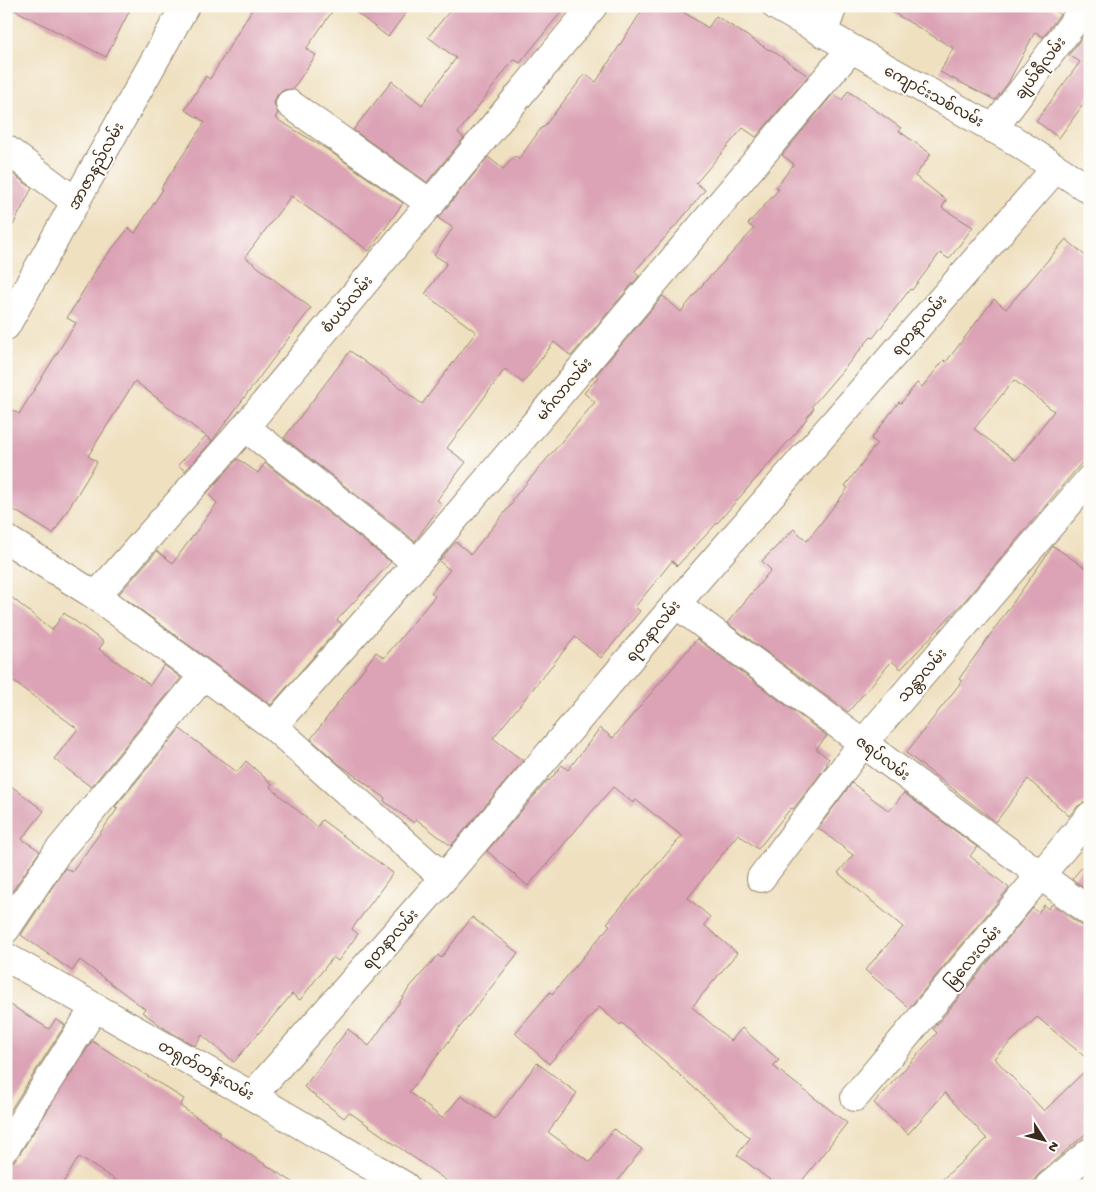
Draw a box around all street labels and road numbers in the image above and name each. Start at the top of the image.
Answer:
street label: ချယ်ရီလမ်း [1010,33,1072,105]
street label: ကျောင်းသစ်လမ်း [880,60,987,133]
street label: အာဇာနည်လမ်း [64,119,130,214]
street label: စံပယ်လမ်း [317,271,378,338]
street label: ရတနာလမ်း [887,290,953,361]
street label: မင်္ဂလာလမ်း [532,353,597,425]
street label: ရတနာလမ်း [621,596,686,667]
street label: သန္တာလမ်း [893,644,953,708]
street label: ဇရပ်လမ်း [851,731,914,787]
street label: ရတနာလမ်း [358,905,424,975]
street label: မြလေးလမ်း [941,921,1007,994]
street label: တရုတ်တန်းလမ်း [154,1035,258,1106]

